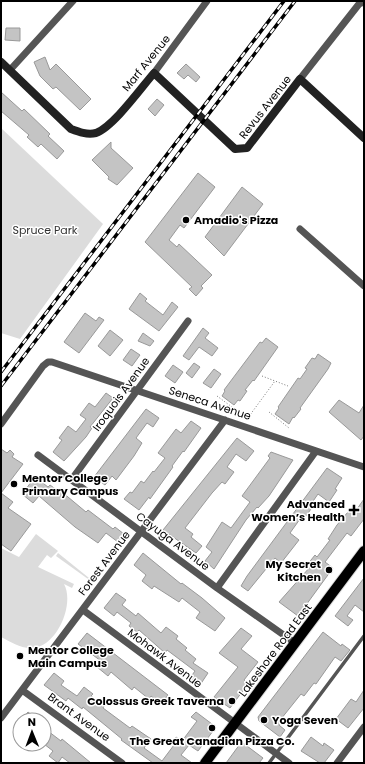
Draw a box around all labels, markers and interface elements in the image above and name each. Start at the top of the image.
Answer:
street label: Marf Avenue [118,31,174,95]
street label: Revus Avenue [235,72,295,142]
place label: Amadio's Pizza [194,212,278,228]
marker: Amadio's Pizza [181,215,191,225]
park label: Spruce Park [12,222,78,238]
street label: Iroquois Avenue [89,354,153,434]
street label: Seneca Avenue [167,382,253,424]
place label: Mentor College Primary Campus [22,470,118,499]
marker: Mentor College Primary Campus [9,479,19,489]
place label: Advanced Women’s Health [251,496,345,525]
marker: Advanced Women’s Health [348,504,360,516]
street label: Cayuga Avenue [133,508,213,574]
street label: Forest Avenue [74,527,134,599]
place label: My Secret Kitchen [265,556,322,585]
marker: My Secret Kitchen [324,565,334,575]
street label: Lakeshore Road East [235,600,315,700]
street label: Mohawk Avenue [124,625,206,692]
place label: Mentor College Main Campus [28,642,114,671]
marker: Mentor College Main Campus [15,651,25,661]
street label: Brant Avenue [45,689,114,745]
place label: Colossus Greek Taverna [87,693,224,709]
marker: Colossus Greek Taverna [227,696,237,706]
north arrow [12,712,52,752]
place label: Yoga Seven [272,712,338,728]
text: N [28,714,36,730]
marker: Yoga Seven [259,715,269,725]
marker: The Great Canadian Pizza Co. [207,723,217,733]
place label: The Great Canadian Pizza Co. [129,733,295,749]

